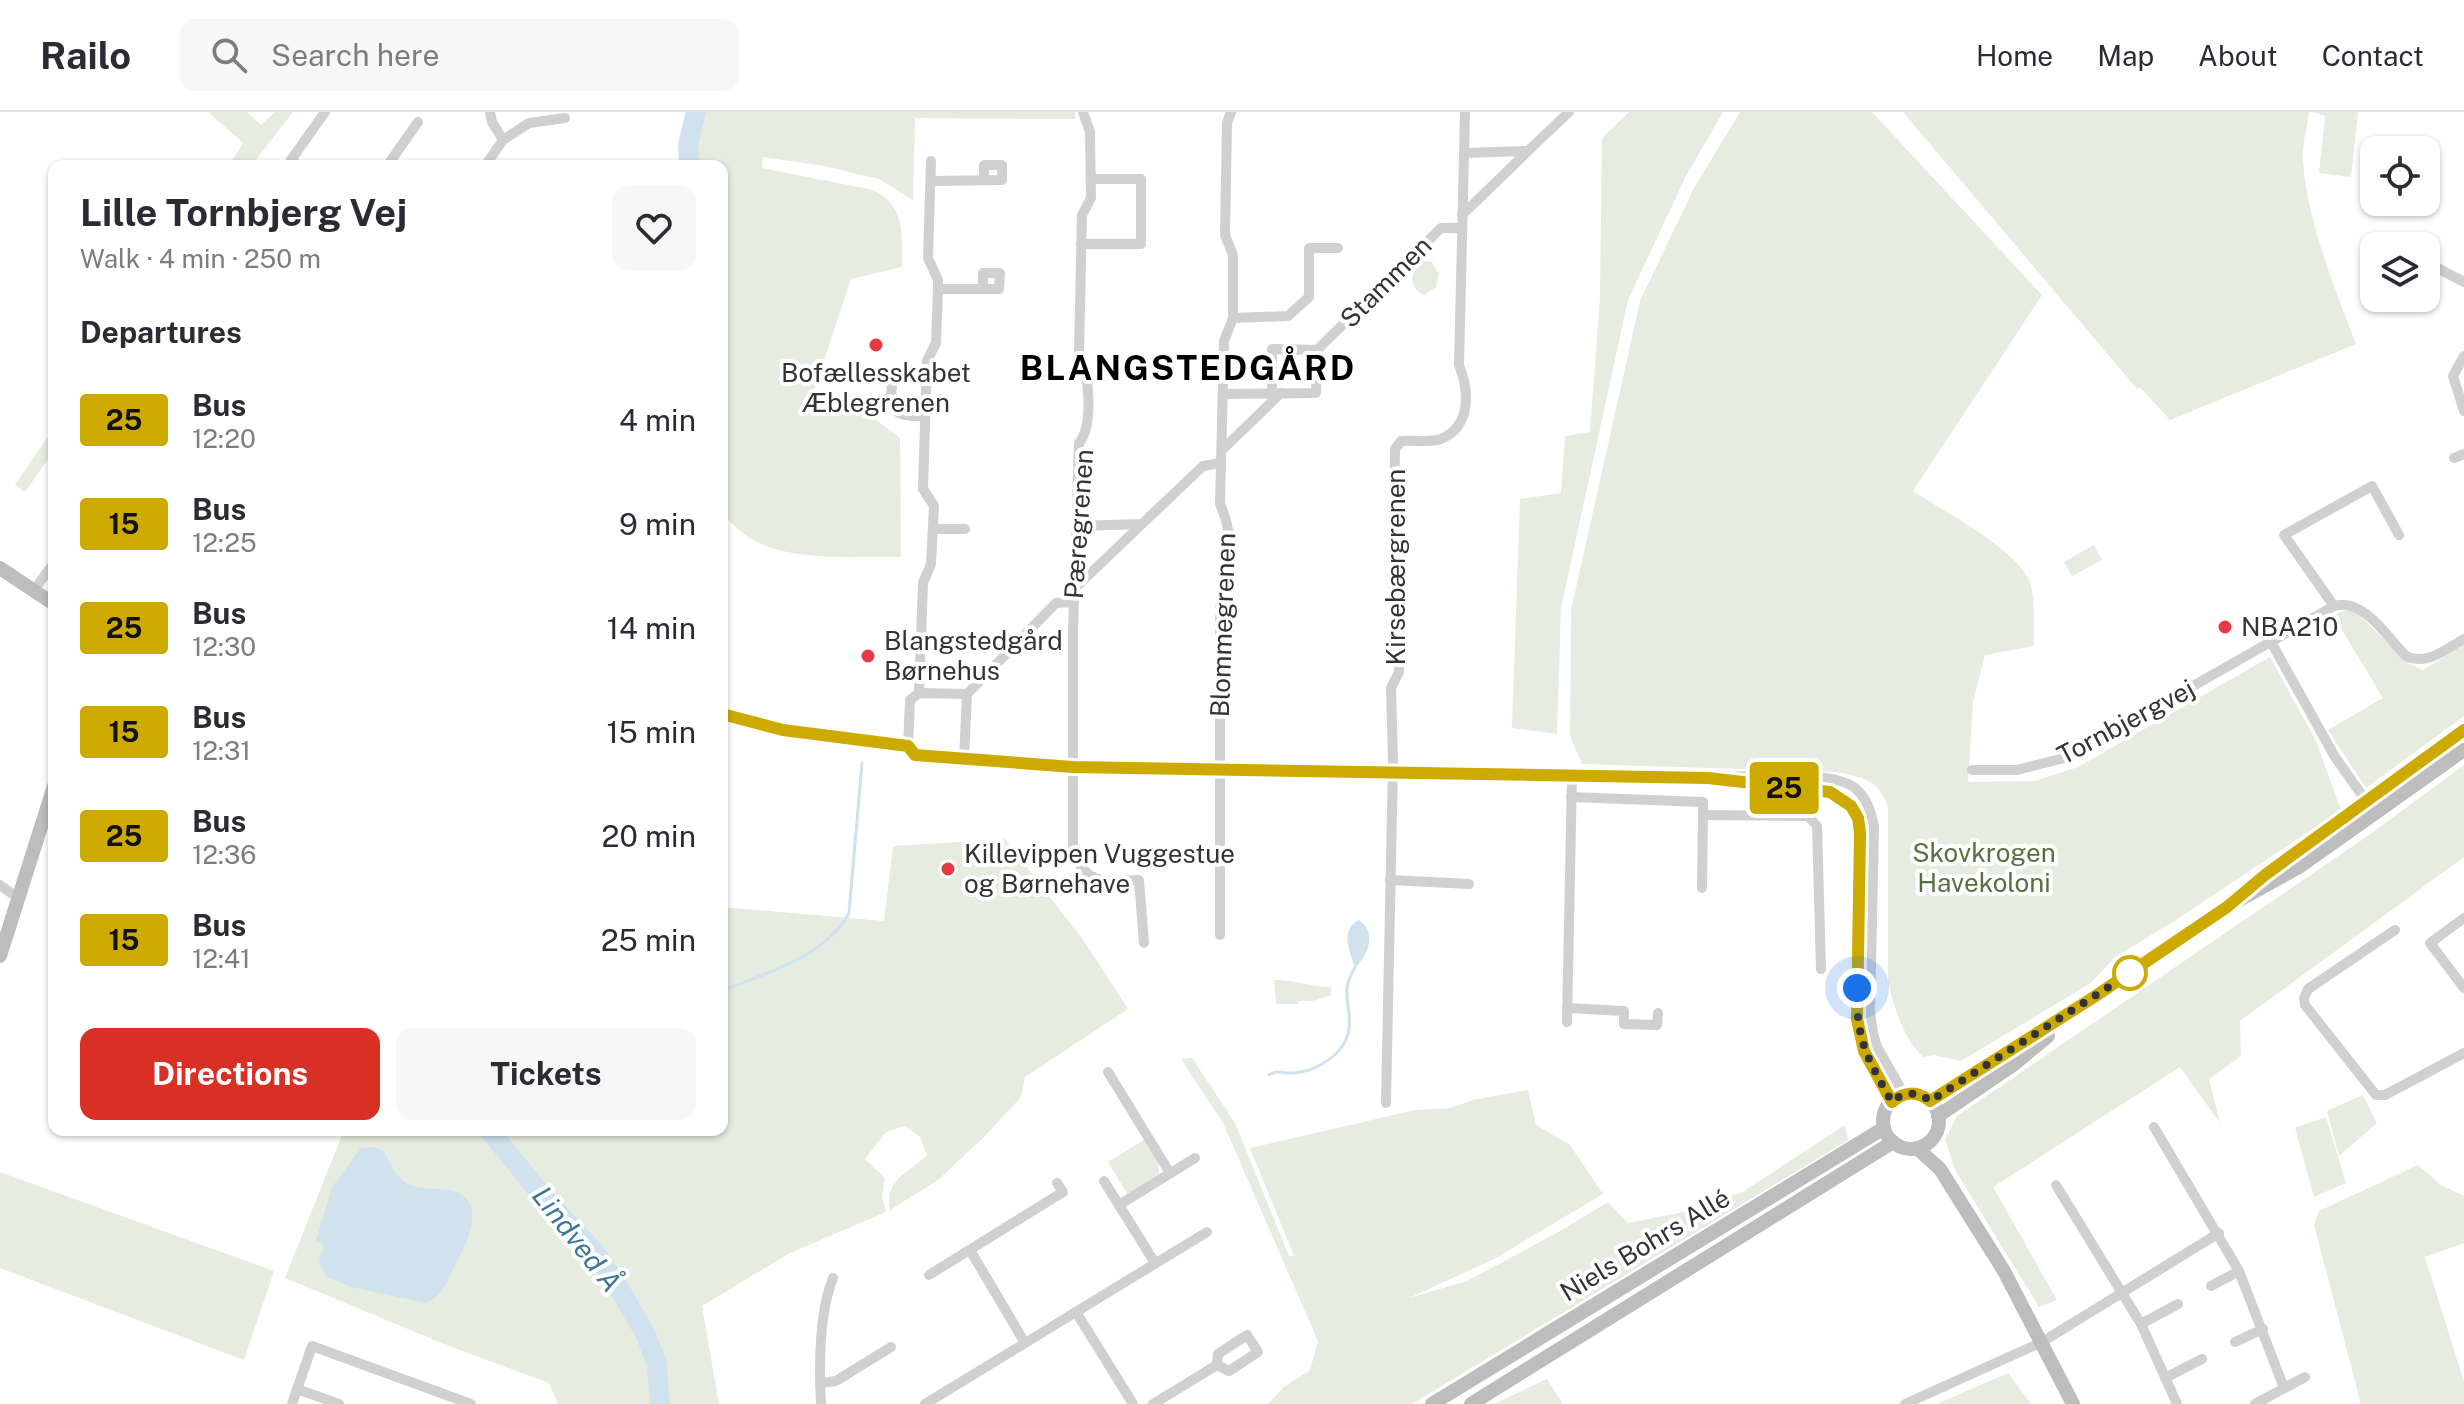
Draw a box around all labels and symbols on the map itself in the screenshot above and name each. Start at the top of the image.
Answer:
street label: Stammen [1334,230,1438,334]
marker: Bofællesskabet Æblegrenen [867,336,885,354]
district label: BLANGSTEDGÅRD [1020,346,1356,388]
place label: Bofællesskabet Æblegrenen [781,357,971,418]
street label: Pæregrenen [1058,448,1099,600]
street label: Kirsebærgrenen [1380,469,1411,665]
street label: Blommegrenen [1204,532,1241,718]
place label: NBA210 [2241,611,2338,642]
marker: NBA210 [2216,618,2234,636]
place label: Blangstedgård Børnehus [884,625,1063,686]
marker: Blangstedgård Børnehus [859,647,877,665]
street label: Tornbjergvej [2052,672,2200,771]
line badge: 25 [1748,762,1820,814]
park label: Skovkrogen Havekoloni [1912,837,2056,898]
place label: Killevippen Vuggestue og Børnehave [964,838,1235,899]
marker: Killevippen Vuggestue og Børnehave [939,860,957,878]
unlabelled marker [2113,956,2147,990]
your location [1837,968,1877,1008]
water label: Lindved Å [526,1178,630,1298]
street label: Niels Bohrs Allé [1554,1182,1735,1307]

